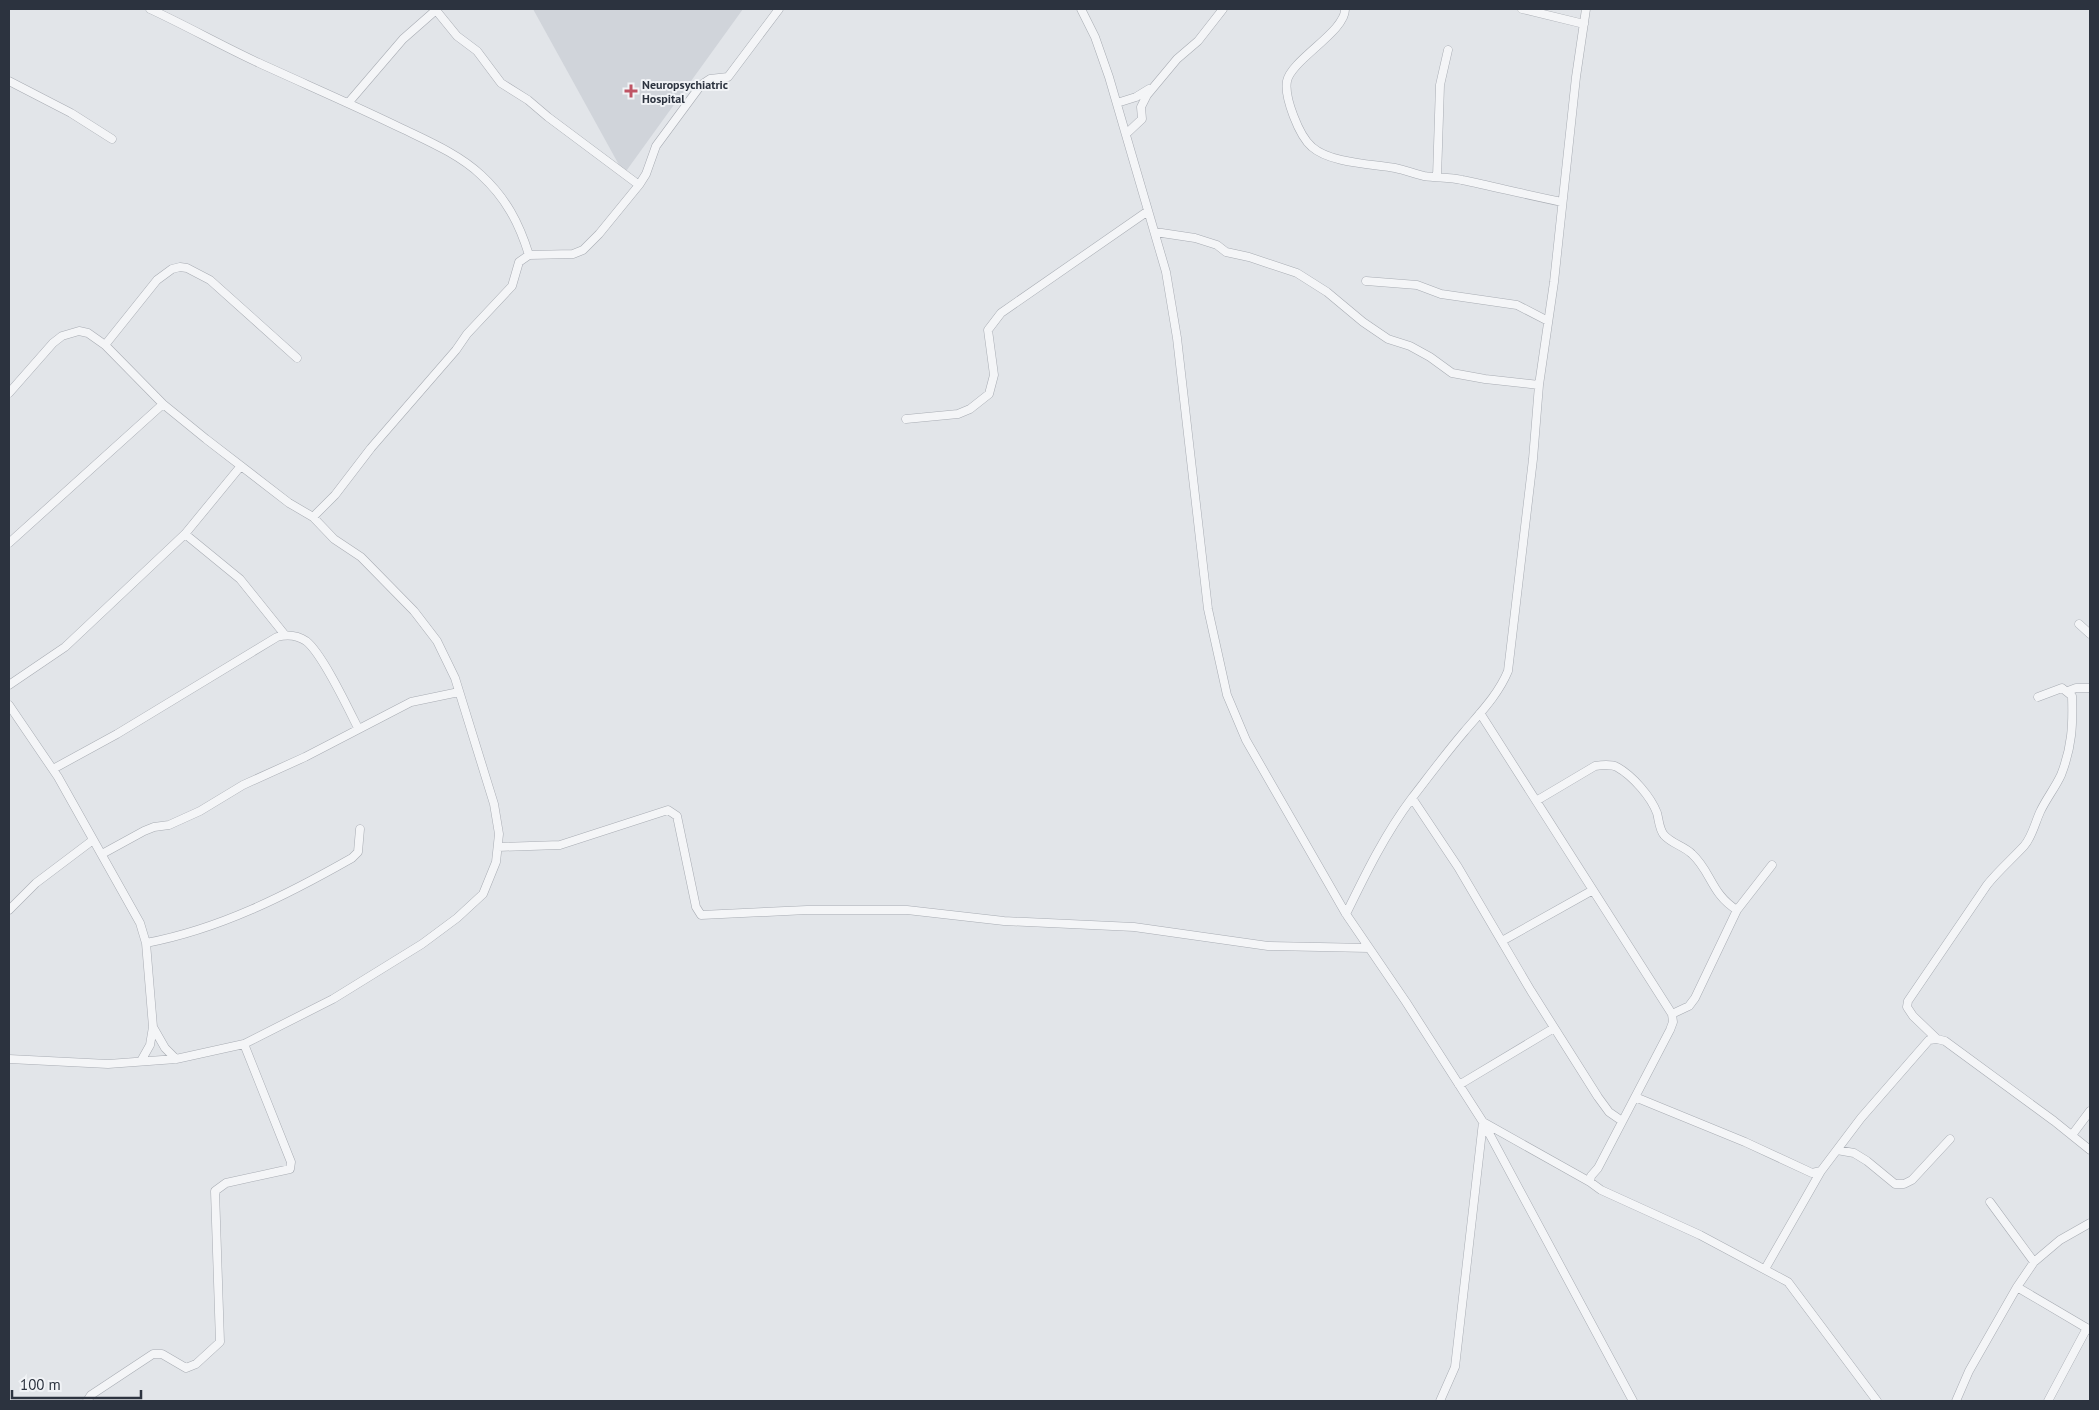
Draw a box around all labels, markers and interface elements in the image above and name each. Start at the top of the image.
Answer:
place label: Neuropsychiatric Hospital [642,77,728,106]
marker: Neuropsychiatric Hospital [624,84,638,98]
scale bar [12,1368,141,1400]
text: 100 m [20,1375,61,1394]

